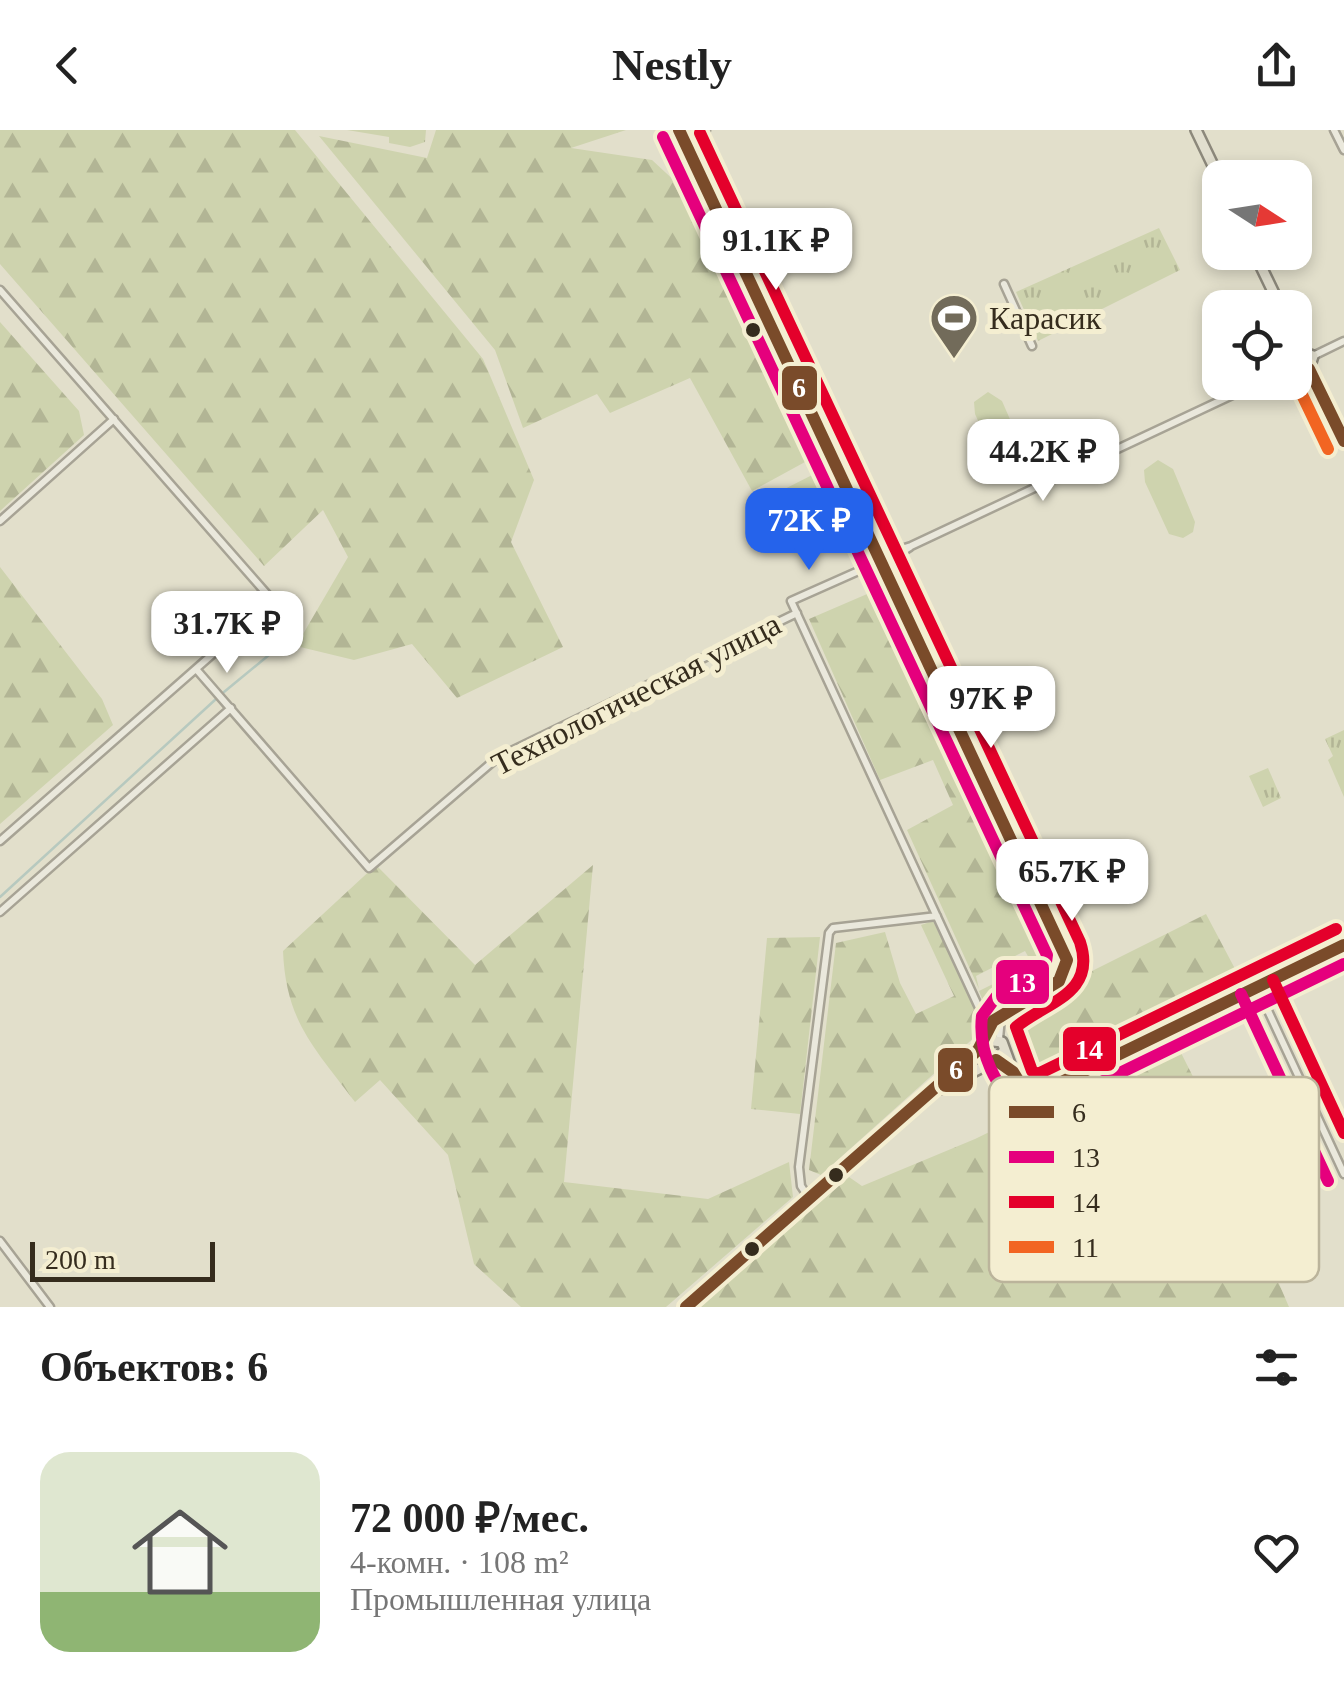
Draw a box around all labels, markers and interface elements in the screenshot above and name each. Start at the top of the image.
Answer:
icon: back [40,38,95,93]
icon: share [1249,38,1304,93]
text: Nestly [612,40,732,90]
north arrow [1202,160,1312,270]
map controls [1202,160,1312,400]
pin: 91.1K ₽ [684,208,868,293]
text: 91.1K ₽ [722,222,830,258]
button: locate [1202,290,1312,400]
sports icon: Карасик [928,292,980,360]
place label: Карасик [989,300,1102,336]
unlabelled marker [743,320,763,340]
line badge: 6 [780,364,819,412]
text: 6 [792,372,806,403]
pin: 44.2K ₽ [951,419,1135,504]
text: 44.2K ₽ [989,433,1097,469]
pin: 72K ₽ [739,488,879,573]
text: 72K ₽ [767,502,851,538]
pin: 31.7K ₽ [135,591,319,676]
text: 31.7K ₽ [173,605,281,641]
street label: Технологическая улица [486,605,786,783]
pin: 97K ₽ [921,666,1061,751]
text: 97K ₽ [949,680,1033,716]
pin: 65.7K ₽ [980,839,1164,924]
text: 65.7K ₽ [1018,853,1126,889]
line badge: 13 [994,958,1051,1006]
text: 13 [1008,967,1036,998]
line badge: 14 [1061,1025,1118,1073]
text: 14 [1075,1034,1103,1065]
line badge: 6 [936,1046,975,1094]
text: 6 [949,1054,963,1085]
legend [989,1077,1319,1282]
text: 6 [1072,1097,1086,1128]
text: 13 [1072,1142,1100,1173]
unlabelled marker [826,1165,846,1185]
text: 14 [1072,1187,1100,1218]
text: 11 [1072,1232,1099,1263]
scale bar [30,1237,215,1282]
unlabelled marker [742,1239,762,1259]
text: 200 m [45,1244,116,1275]
icon: filters [1249,1340,1304,1395]
text: Объектов: 6 [40,1344,268,1390]
icon: home [120,1492,240,1612]
text: 72 000 ₽/мес. [350,1495,589,1541]
icon: heart [1249,1525,1304,1580]
text: 4-комн. · 108 m² [350,1544,568,1580]
text: Промышленная улица [350,1581,651,1617]

